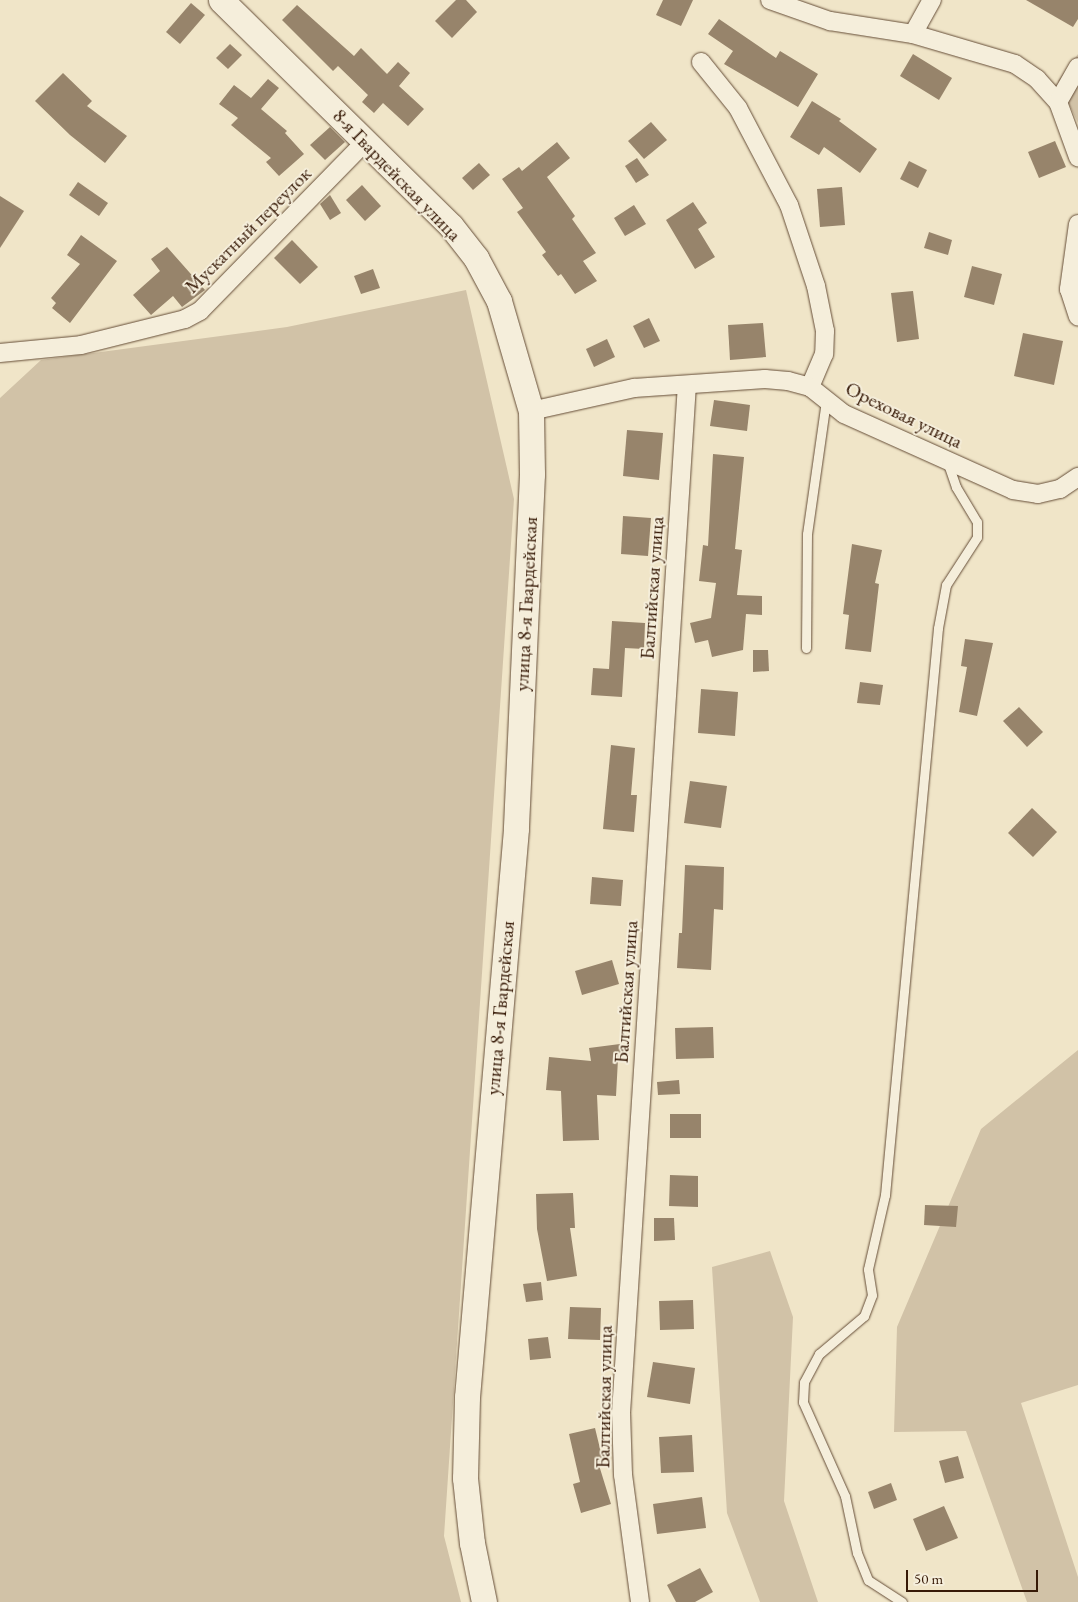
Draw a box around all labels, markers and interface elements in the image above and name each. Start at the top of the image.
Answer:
street label: 8-я Гвардейская улица [328,104,466,246]
street label: Мускатный переулок [180,162,316,298]
street label: Ореховая улица [842,376,966,454]
street label: улица 8-я Гвардейская [509,516,543,692]
street label: Балтийская улица [635,516,669,660]
street label: улица 8-я Гвардейская [480,920,520,1096]
street label: Балтийская улица [609,920,643,1064]
street label: Балтийская улица [591,1325,617,1469]
scale bar [908,1560,1040,1592]
text: 50 m [914,1569,943,1588]

